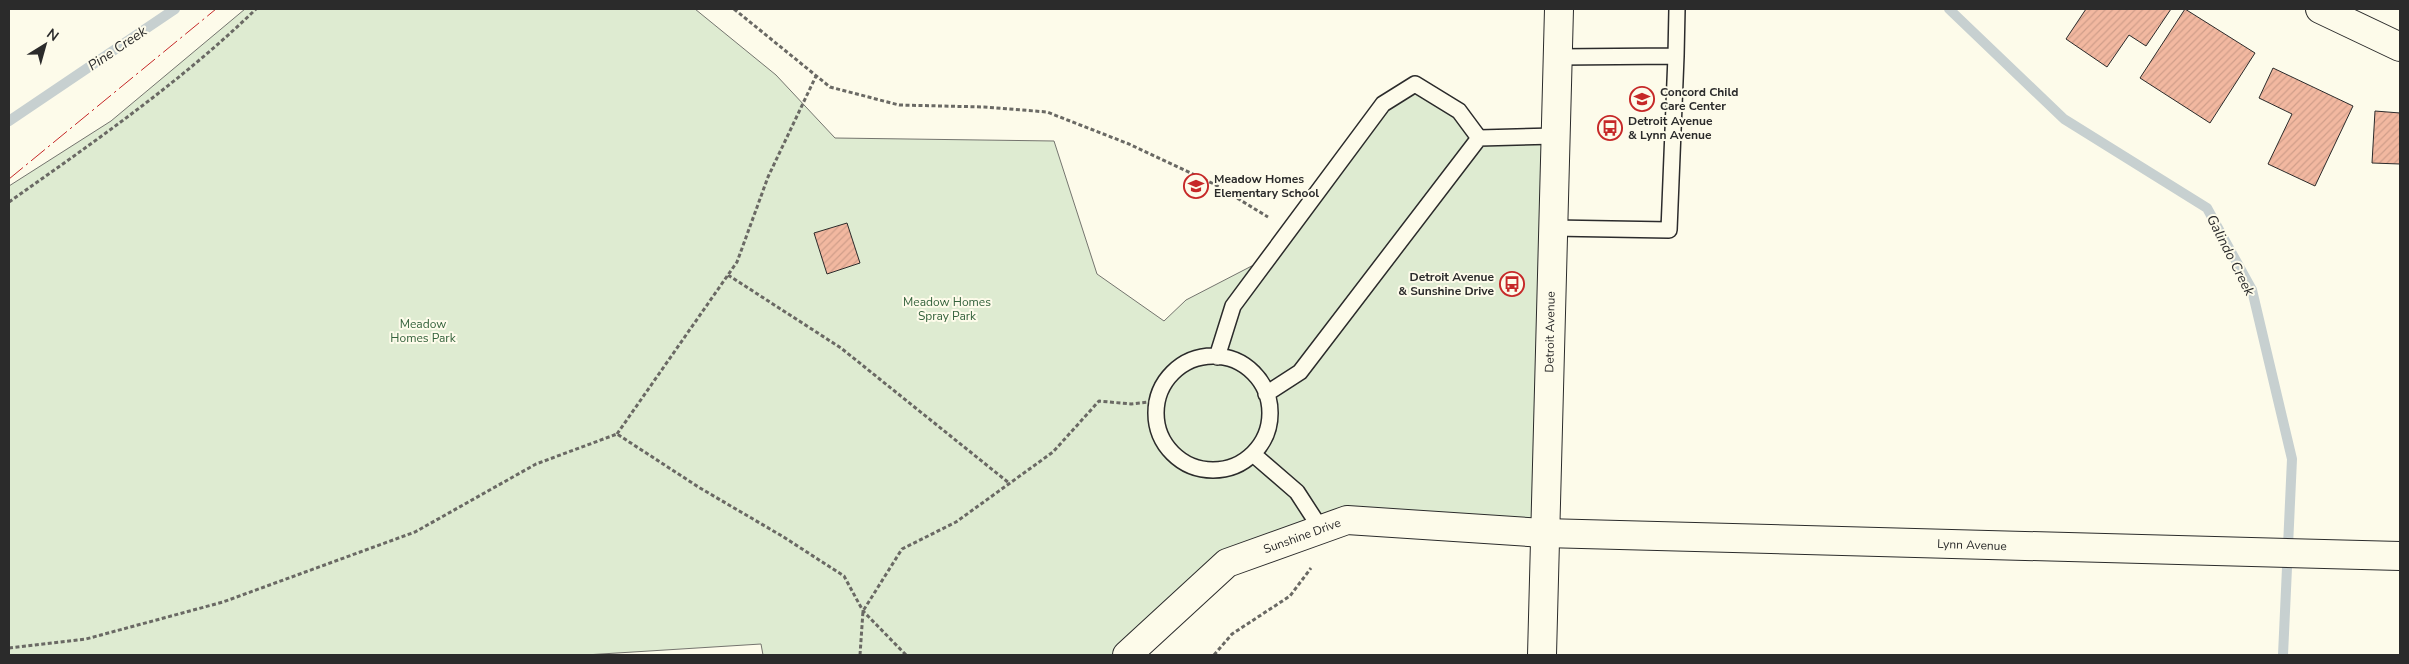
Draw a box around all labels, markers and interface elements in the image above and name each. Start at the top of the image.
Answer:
north arrow [20,20,70,70]
water label: Pine Creek [84,21,151,75]
text: N [43,24,62,46]
place label: Concord Child Care Center [1660,84,1738,114]
school or university icon: Concord Child Care Center [1629,86,1655,112]
place label: Detroit Avenue & Lynn Avenue [1628,113,1713,143]
bus stop icon: Detroit Avenue & Lynn Avenue [1597,115,1623,141]
place label: Meadow Homes Elementary School [1214,171,1319,201]
school or university icon: Meadow Homes Elementary School [1183,173,1209,199]
water label: Galindo Creek [2202,211,2260,300]
place label: Detroit Avenue & Sunshine Drive [1398,269,1494,299]
bus stop icon: Detroit Avenue & Sunshine Drive [1499,271,1525,297]
street label: Detroit Avenue [1541,291,1559,373]
park label: Meadow Homes Spray Park [903,294,991,324]
park label: Meadow Homes Park [390,316,457,346]
street label: Sunshine Drive [1261,515,1343,557]
street label: Lynn Avenue [1937,536,2007,554]

